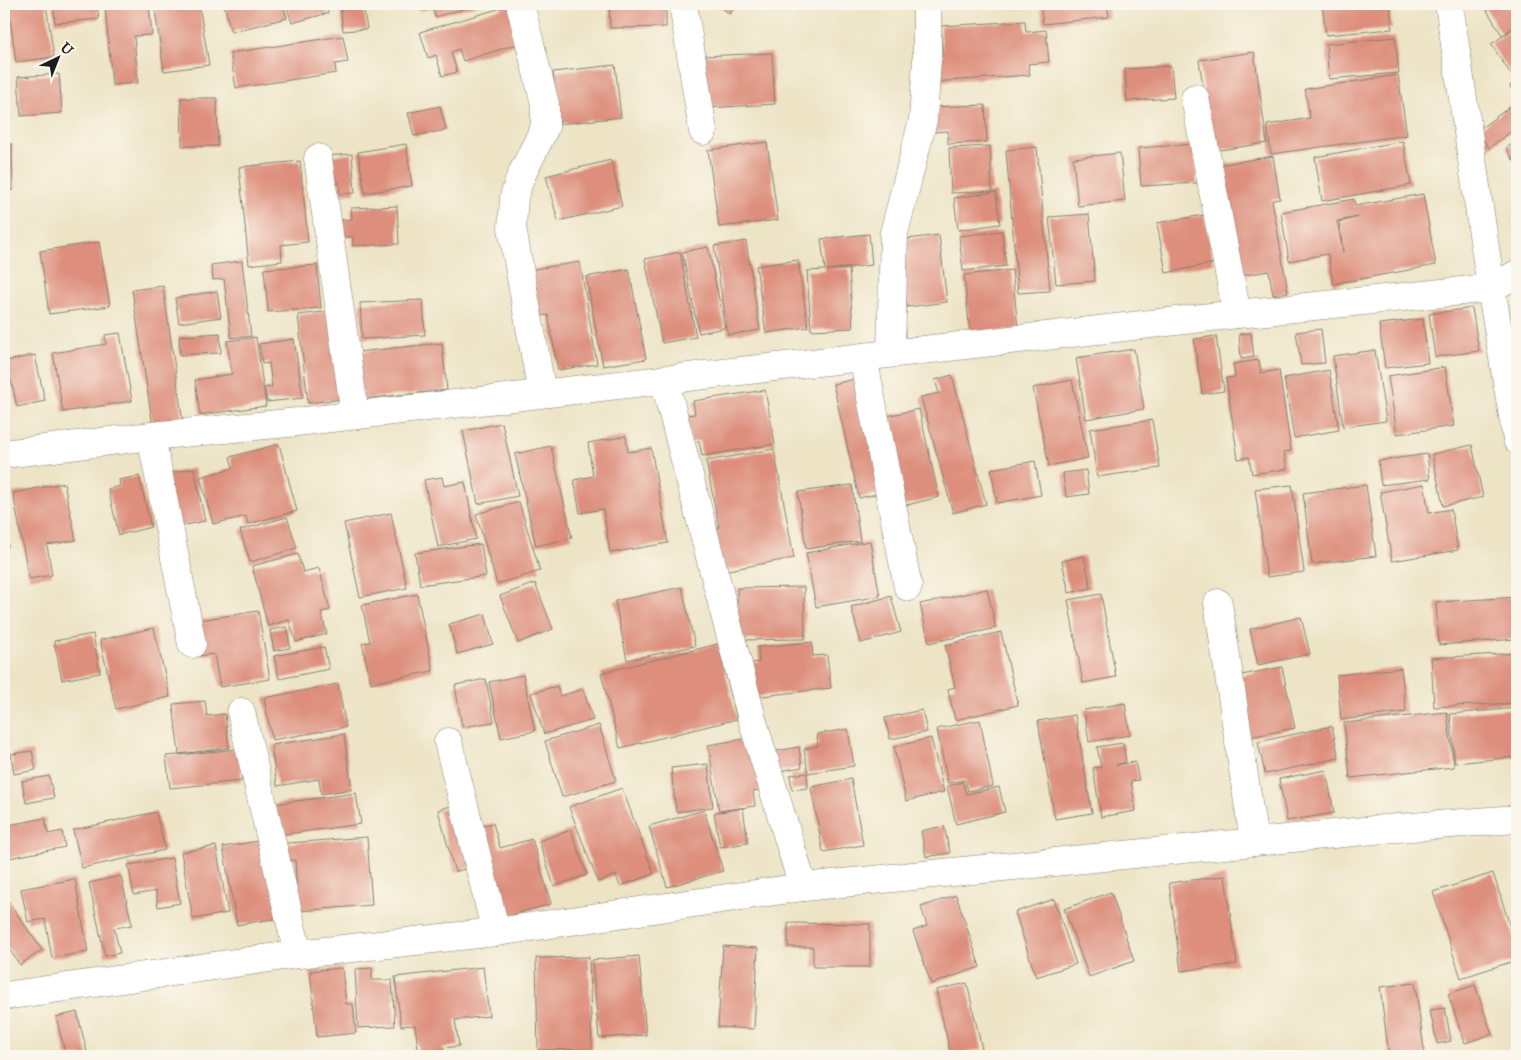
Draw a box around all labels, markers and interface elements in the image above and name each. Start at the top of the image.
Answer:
north arrow [32,32,82,82]
text: U [57,39,77,59]

